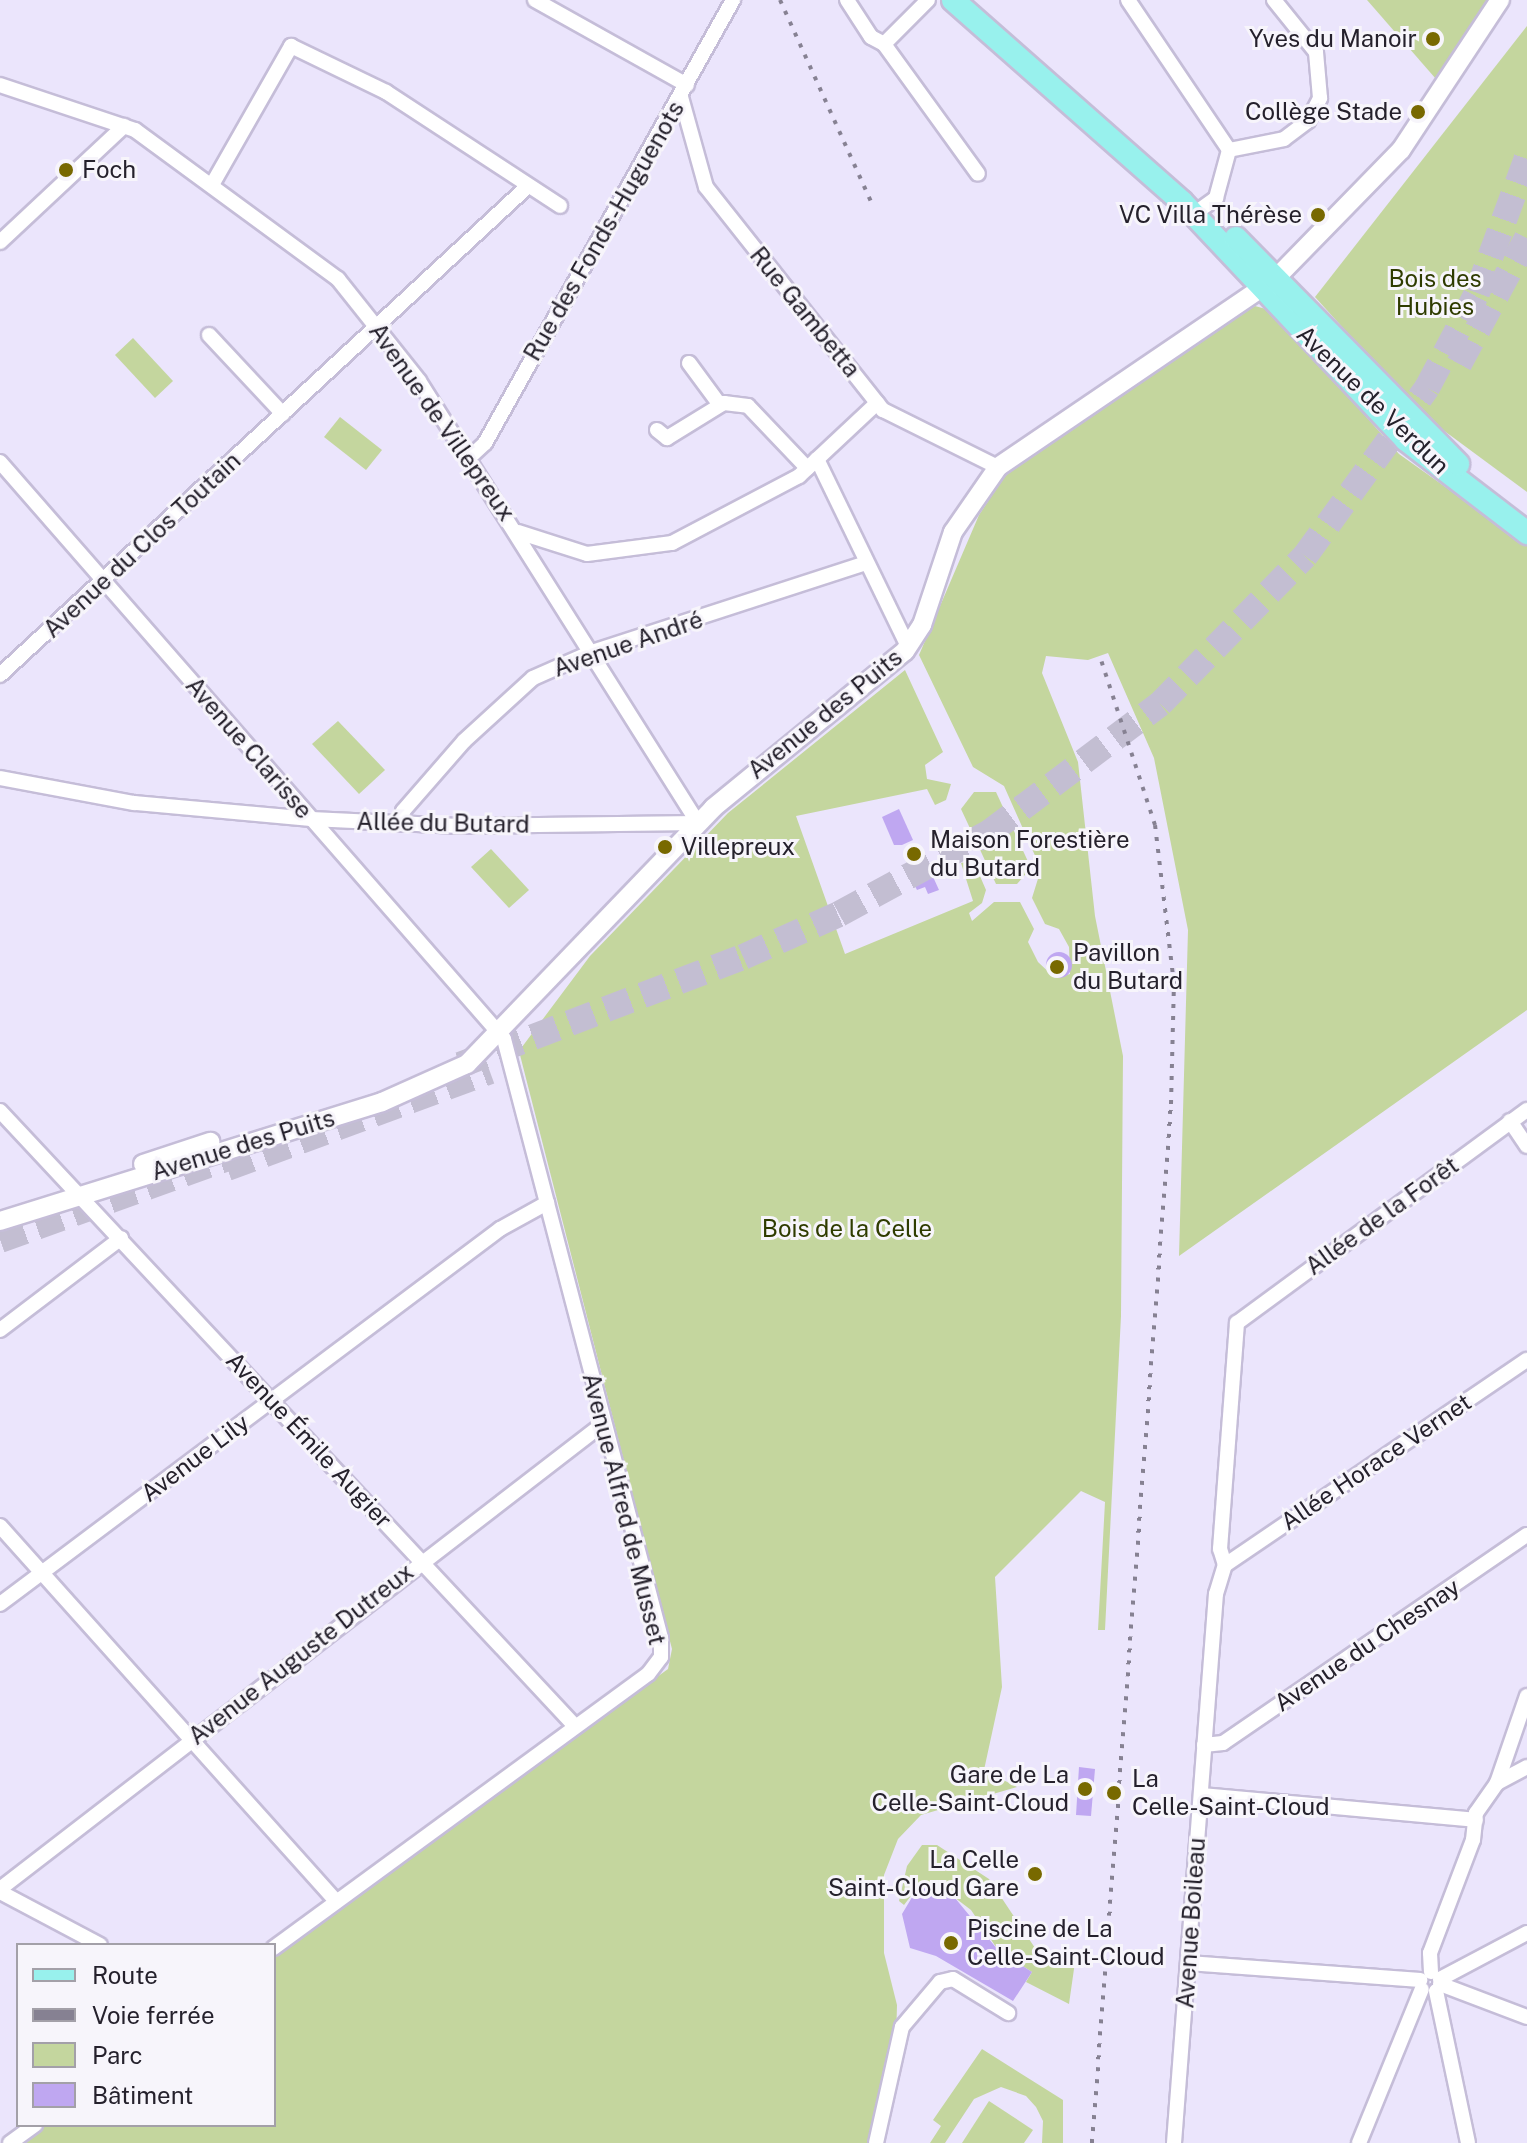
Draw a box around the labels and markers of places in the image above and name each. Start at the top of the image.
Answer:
place label: Yves du Manoir [1249,25,1417,53]
marker: Yves du Manoir [1424,30,1442,48]
place label: Collège Stade [1245,98,1402,126]
marker: Collège Stade [1409,103,1427,121]
place label: Foch [82,156,136,184]
marker: Foch [57,161,75,179]
place label: VC Villa Thérèse [1118,201,1302,229]
marker: VC Villa Thérèse [1309,206,1327,224]
place label: Maison Forestière du Butard [930,826,1129,882]
place label: Villepreux [681,833,795,861]
marker: Villepreux [656,838,674,856]
marker: Maison Forestière du Butard [905,845,923,863]
place label: Pavillon du Butard [1073,939,1183,995]
marker: Pavillon du Butard [1048,958,1066,976]
place label: Gare de La Celle-Saint-Cloud [871,1761,1069,1817]
place label: La Celle-Saint-Cloud [1132,1765,1330,1821]
marker: Gare de La Celle-Saint-Cloud [1076,1780,1094,1798]
marker: La Celle-Saint-Cloud [1103,1782,1125,1804]
place label: La Celle Saint-Cloud Gare [828,1846,1019,1902]
marker: La Celle Saint-Cloud Gare [1026,1865,1044,1883]
place label: Piscine de La Celle-Saint-Cloud [967,1915,1165,1971]
marker: Piscine de La Celle-Saint-Cloud [942,1934,960,1952]

